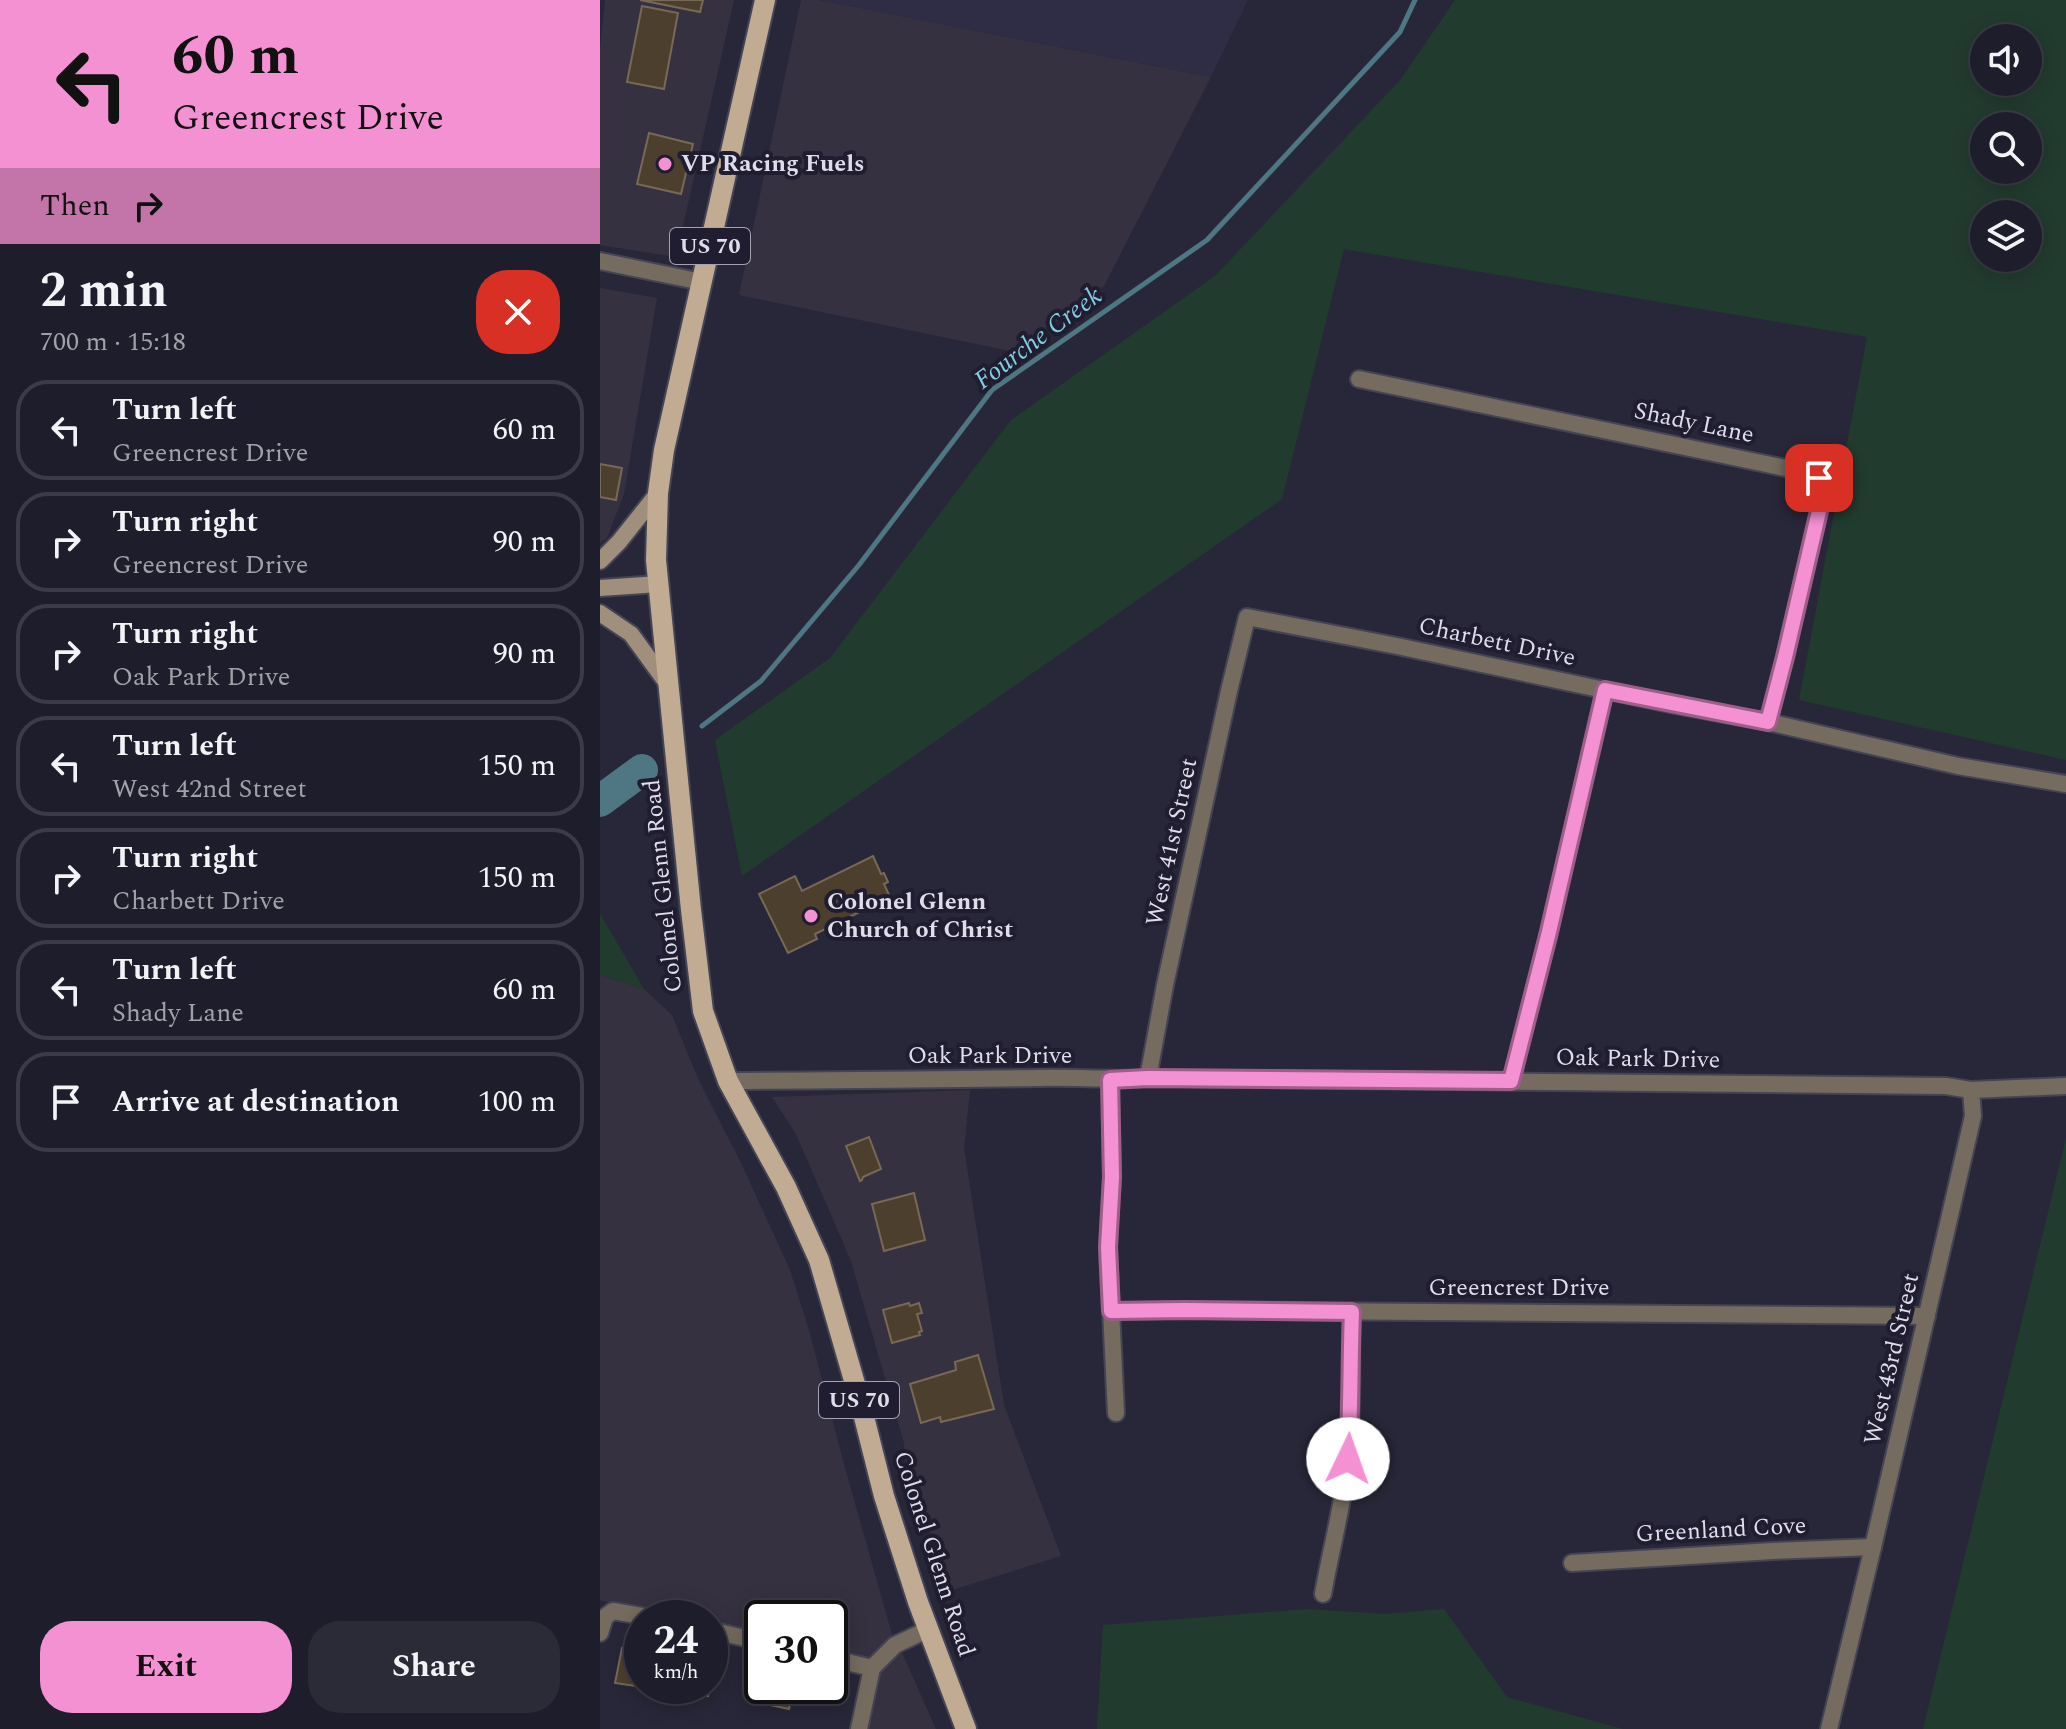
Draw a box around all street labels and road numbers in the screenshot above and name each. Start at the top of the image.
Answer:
road number: US 70 [670,228,750,264]
street label: Shady Lane [1631,393,1757,453]
street label: Charbett Drive [1415,608,1579,676]
street label: West 41st Street [1137,755,1207,929]
street label: Colonel Glenn Road [634,778,692,994]
street label: Oak Park Drive [908,1038,1072,1074]
street label: Oak Park Drive [1555,1040,1721,1078]
street label: Greencrest Drive [1428,1270,1610,1306]
street label: West 43rd Street [1855,1270,1929,1448]
road number: US 70 [819,1382,899,1418]
street label: Colonel Glenn Road [884,1447,984,1661]
street label: Greenland Cove [1635,1508,1807,1552]

